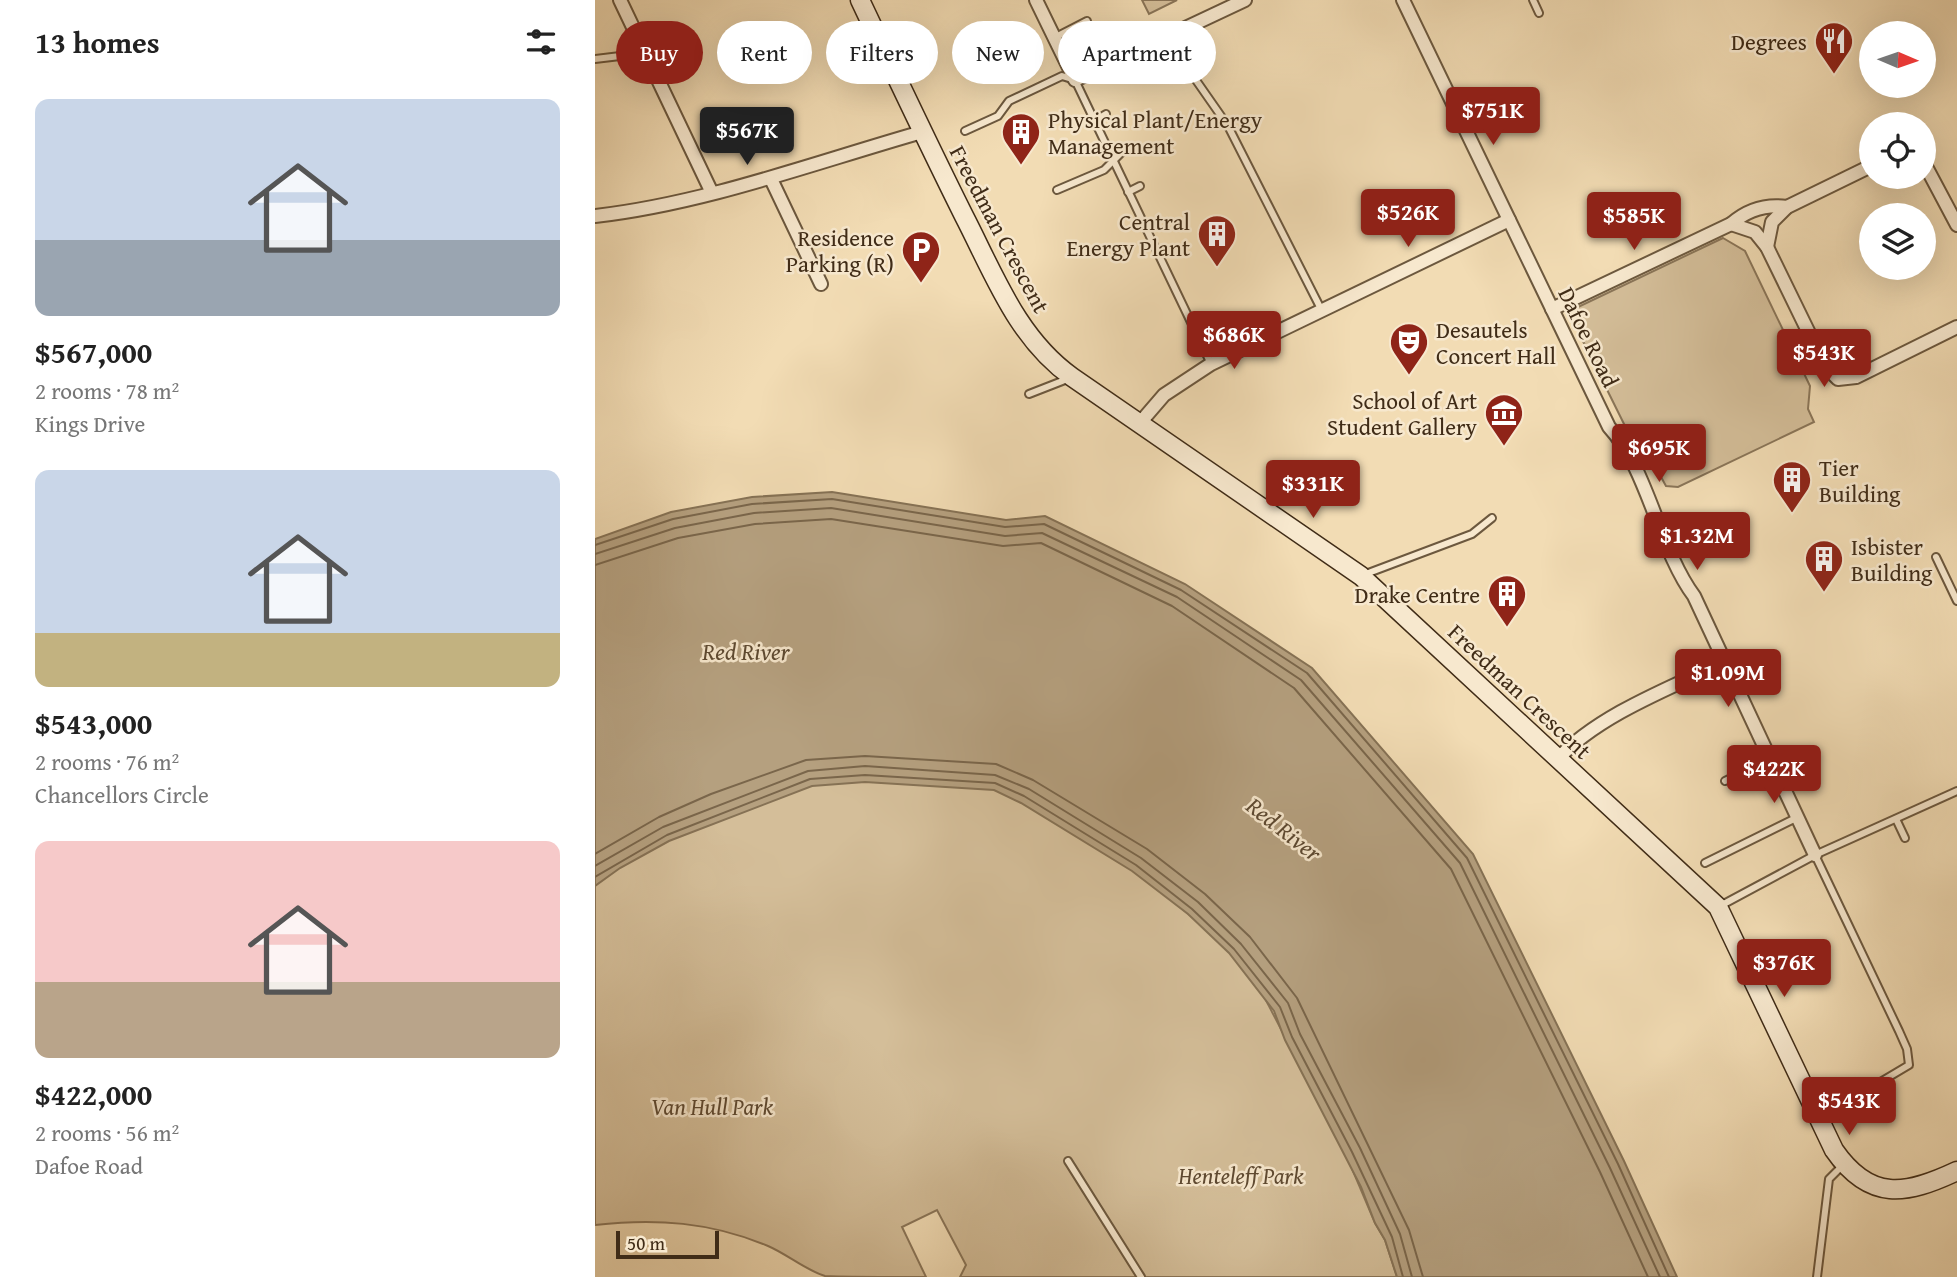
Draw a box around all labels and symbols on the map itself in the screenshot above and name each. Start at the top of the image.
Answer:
restaurant icon: Degrees [1813,20,1855,75]
north arrow [1859,21,1935,98]
place label: Degrees [1731,25,1807,58]
pin: $751K [1444,88,1542,147]
place label: Physical Plant/Energy Management [1048,103,1263,162]
pin: $567K [698,108,796,167]
building icon: Physical Plant/Energy Management [1000,111,1042,166]
street label: Freedman Crescent [942,139,1058,319]
pin: $526K [1359,190,1457,249]
pin: $585K [1585,192,1683,252]
place label: Central Energy Plant [1066,205,1190,264]
building icon: Central Energy Plant [1196,213,1238,268]
place label: Residence Parking (R) [786,221,894,280]
parking icon: Residence Parking (R) [900,229,942,284]
street label: Dafoe Road [1551,281,1628,393]
pin: $686K [1185,312,1283,371]
place label: Desautels Concert Hall [1436,313,1556,372]
theatre icon: Desautels Concert Hall [1388,321,1430,376]
pin: $543K [1775,330,1873,389]
place label: School of Art Student Gallery [1327,384,1478,443]
museum icon: School of Art Student Gallery [1483,392,1525,447]
pin: $695K [1610,424,1708,484]
place label: Tier Building [1819,451,1901,510]
building icon: Tier Building [1771,459,1813,514]
pin: $331K [1264,461,1362,520]
pin: $1.32M [1640,512,1754,572]
place label: Isbister Building [1851,530,1933,589]
building icon: Isbister Building [1803,538,1845,593]
building icon: Drake Centre [1486,573,1528,628]
place label: Drake Centre [1355,578,1480,611]
street label: Freedman Crescent [1441,616,1599,766]
water label: Red River [701,634,791,669]
pin: $1.09M [1671,650,1785,709]
pin: $422K [1725,746,1823,805]
water label: Red River [1238,788,1330,870]
pin: $376K [1735,940,1833,999]
pin: $543K [1800,1078,1898,1137]
park label: Van Hull Park [651,1090,774,1123]
park label: Henteleff Park [1177,1159,1304,1192]
scale bar [616,1228,719,1260]

